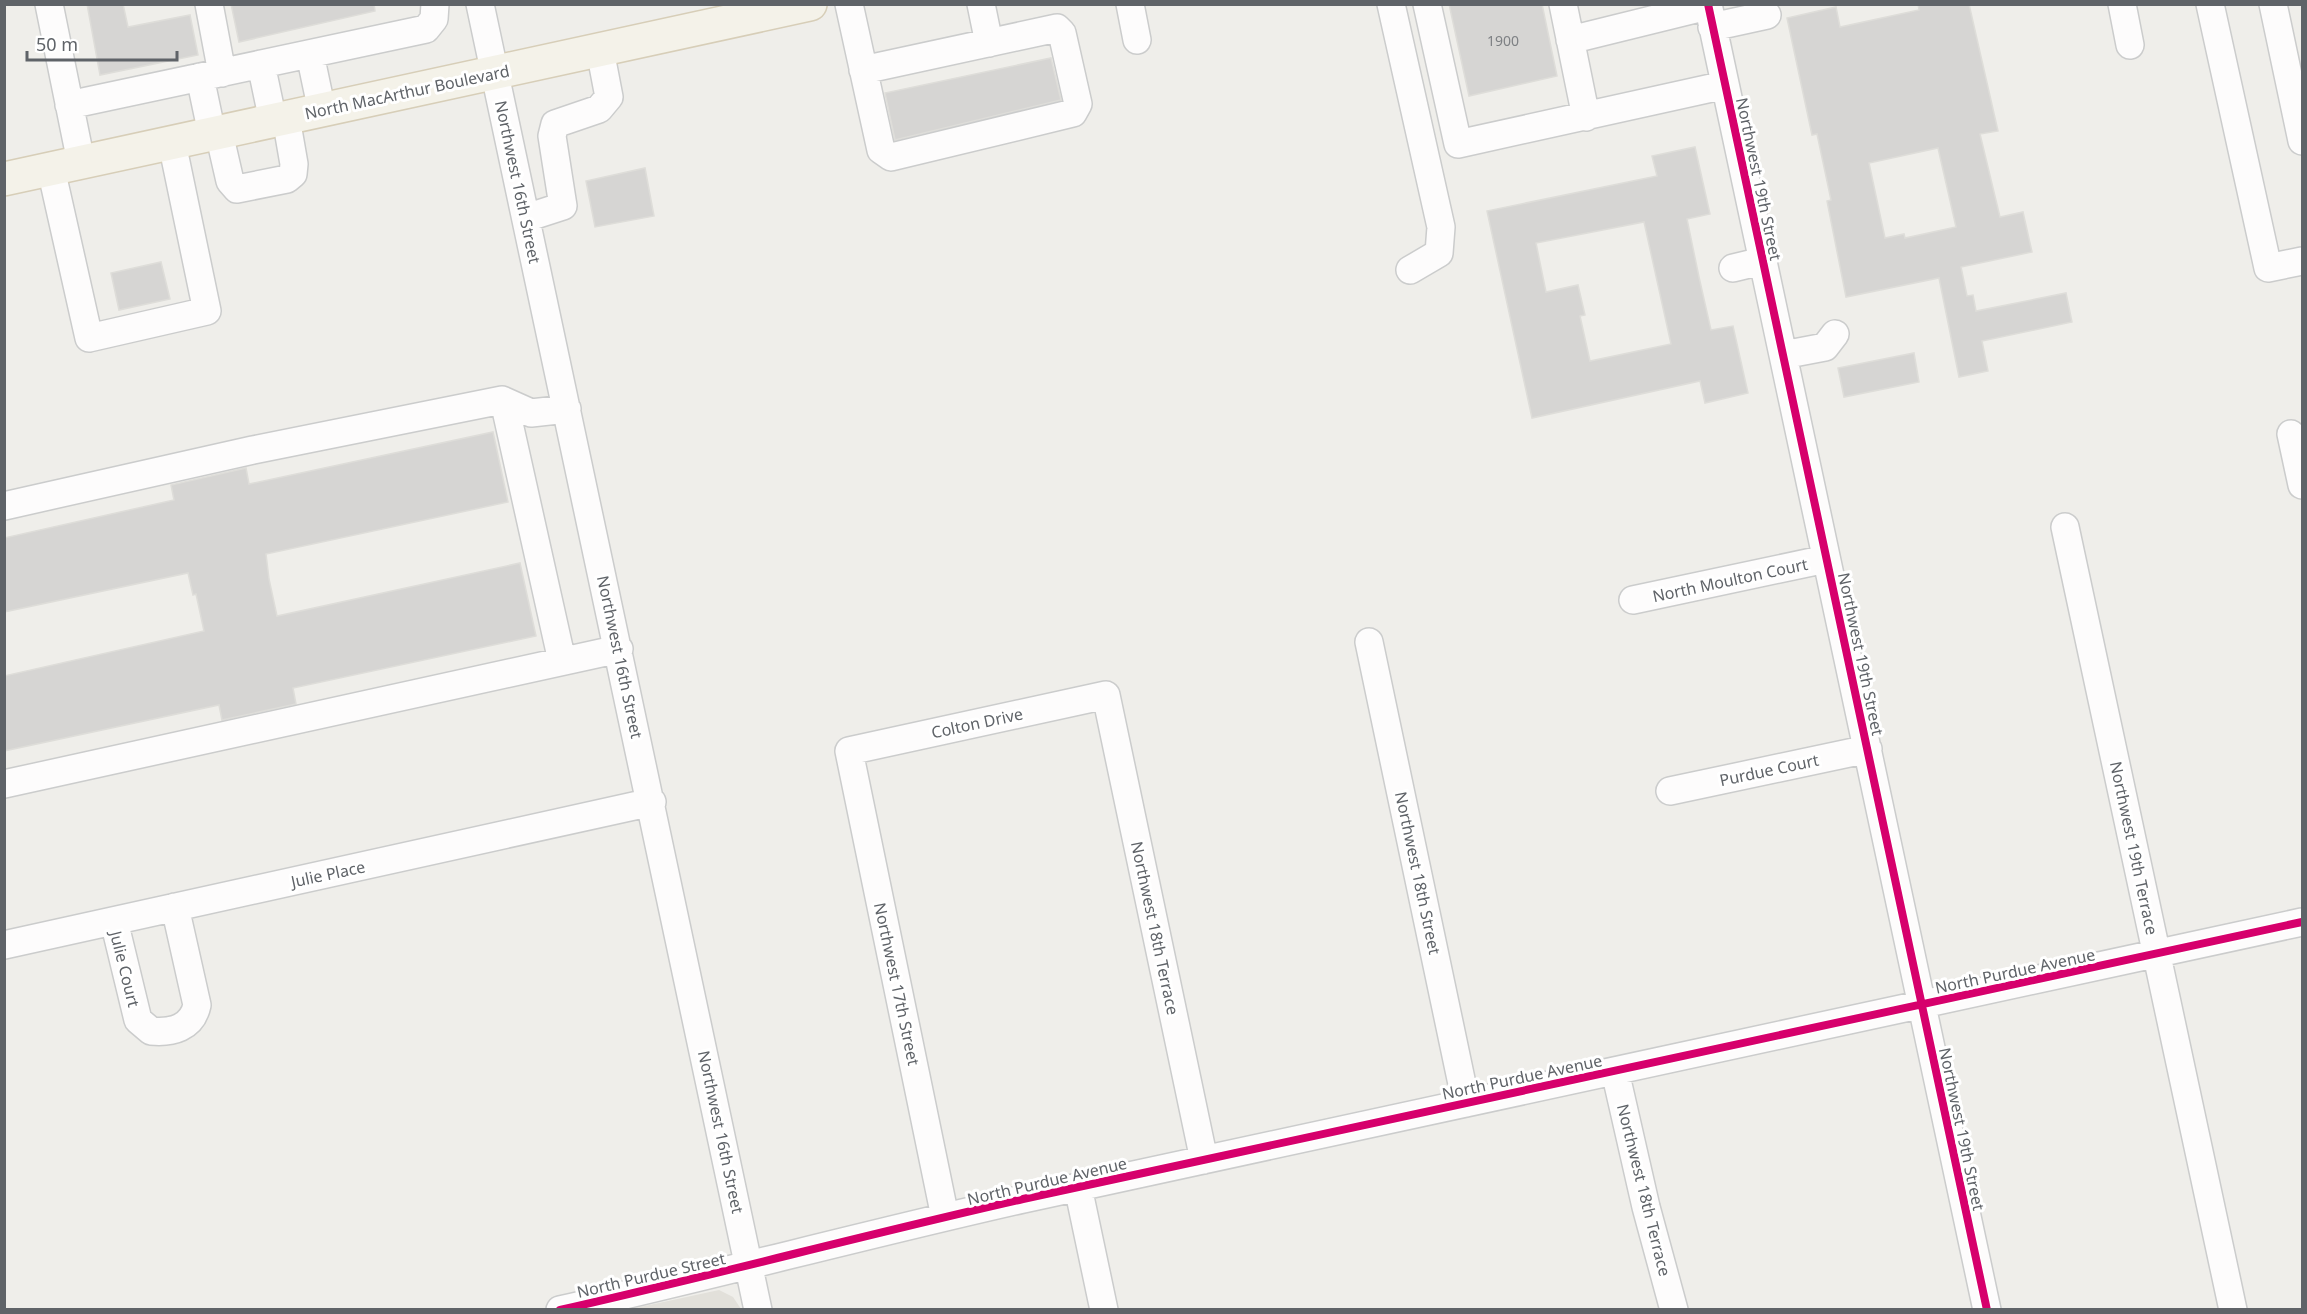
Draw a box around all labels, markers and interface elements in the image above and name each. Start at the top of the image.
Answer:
scale bar [27,24,177,62]
house number: 1900 [1487,31,1519,50]
text: 50 m [36,32,78,56]
street label: North MacArthur Boulevard [303,60,511,124]
street label: Northwest 19th Street [1731,95,1787,263]
street label: Northwest 16th Street [490,98,546,266]
street label: North Moulton Court [1650,553,1810,607]
street label: Northwest 19th Street [1833,570,1889,738]
street label: Northwest 16th Street [592,573,648,741]
street label: Colton Drive [929,703,1025,743]
street label: Purdue Court [1717,749,1821,791]
street label: Northwest 19th Terrace [2105,759,2163,937]
street label: Northwest 18th Street [1390,789,1446,957]
street label: Northwest 18th Terrace [1126,839,1184,1017]
street label: Julie Place [287,855,367,893]
street label: Northwest 17th Street [869,900,925,1068]
street label: Julie Court [104,927,145,1010]
street label: North Purdue Avenue [1933,943,2097,999]
street label: Northwest 19th Street [1934,1045,1990,1213]
street label: Northwest 16th Street [693,1048,749,1216]
street label: North Purdue Avenue [1440,1049,1604,1105]
street label: Northwest 18th Terrace [1612,1102,1676,1278]
street label: North Purdue Avenue [965,1152,1129,1210]
street label: North Purdue Street [575,1247,728,1303]

